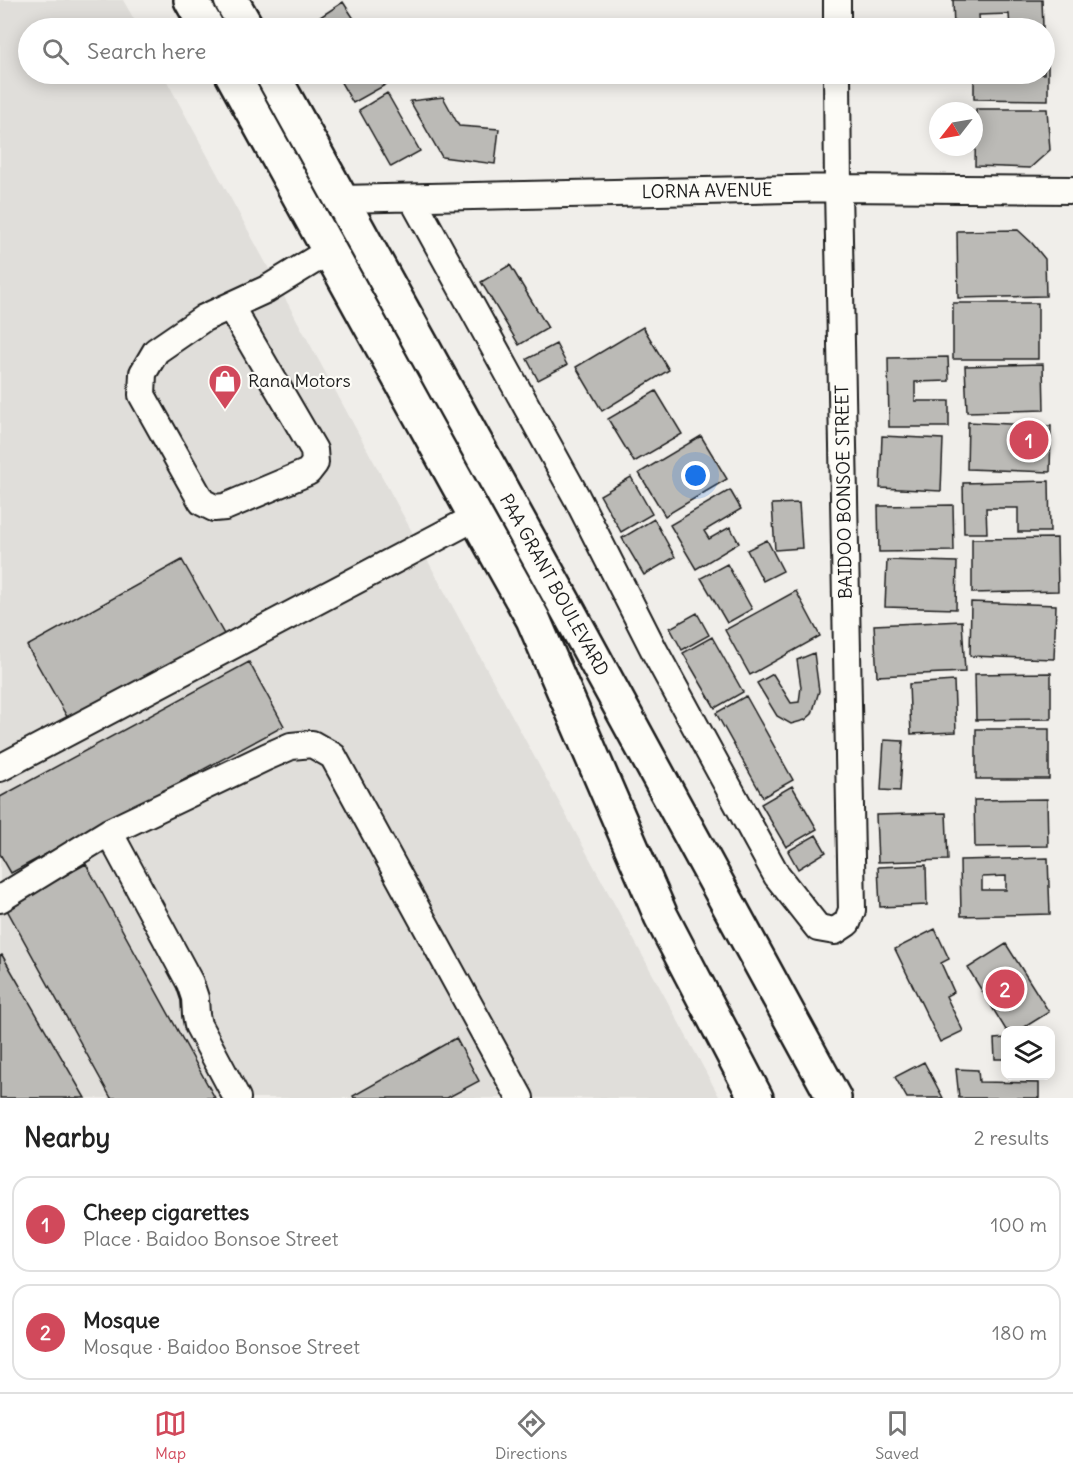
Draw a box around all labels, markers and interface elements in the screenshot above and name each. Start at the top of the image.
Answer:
search box [18,18,1055,84]
icon: search [39,35,72,68]
text: Search here [87,37,206,65]
north arrow [929,102,983,156]
street label: LORNA AVENUE [641,178,773,203]
shop icon: Rana Motors [207,363,243,410]
place label: Rana Motors [248,369,351,392]
street label: BAIDOO BONSOE STREET [830,385,857,599]
pin: 1 [1010,418,1048,462]
your location [681,461,710,490]
street label: PAA GRANT BOULEVARD [495,490,614,680]
pin: 2 [986,966,1024,1012]
map controls [1001,1026,1055,1080]
button: layers [1001,1026,1055,1080]
text: Nearby [24,1121,110,1154]
text: 2 results [974,1125,1049,1150]
text: Cheep cigarettes [83,1198,249,1226]
text: 1 [42,1212,49,1237]
text: 100 m [990,1212,1047,1237]
text: Place · Baidoo Bonsoe Street [83,1226,339,1251]
text: Mosque [83,1306,160,1334]
text: 2 [40,1320,51,1345]
text: 180 m [992,1320,1047,1345]
text: Mosque · Baidoo Bonsoe Street [83,1334,360,1359]
tab: Map [154,1407,187,1463]
tab: Directions [495,1407,567,1463]
tab: Saved [875,1407,919,1463]

